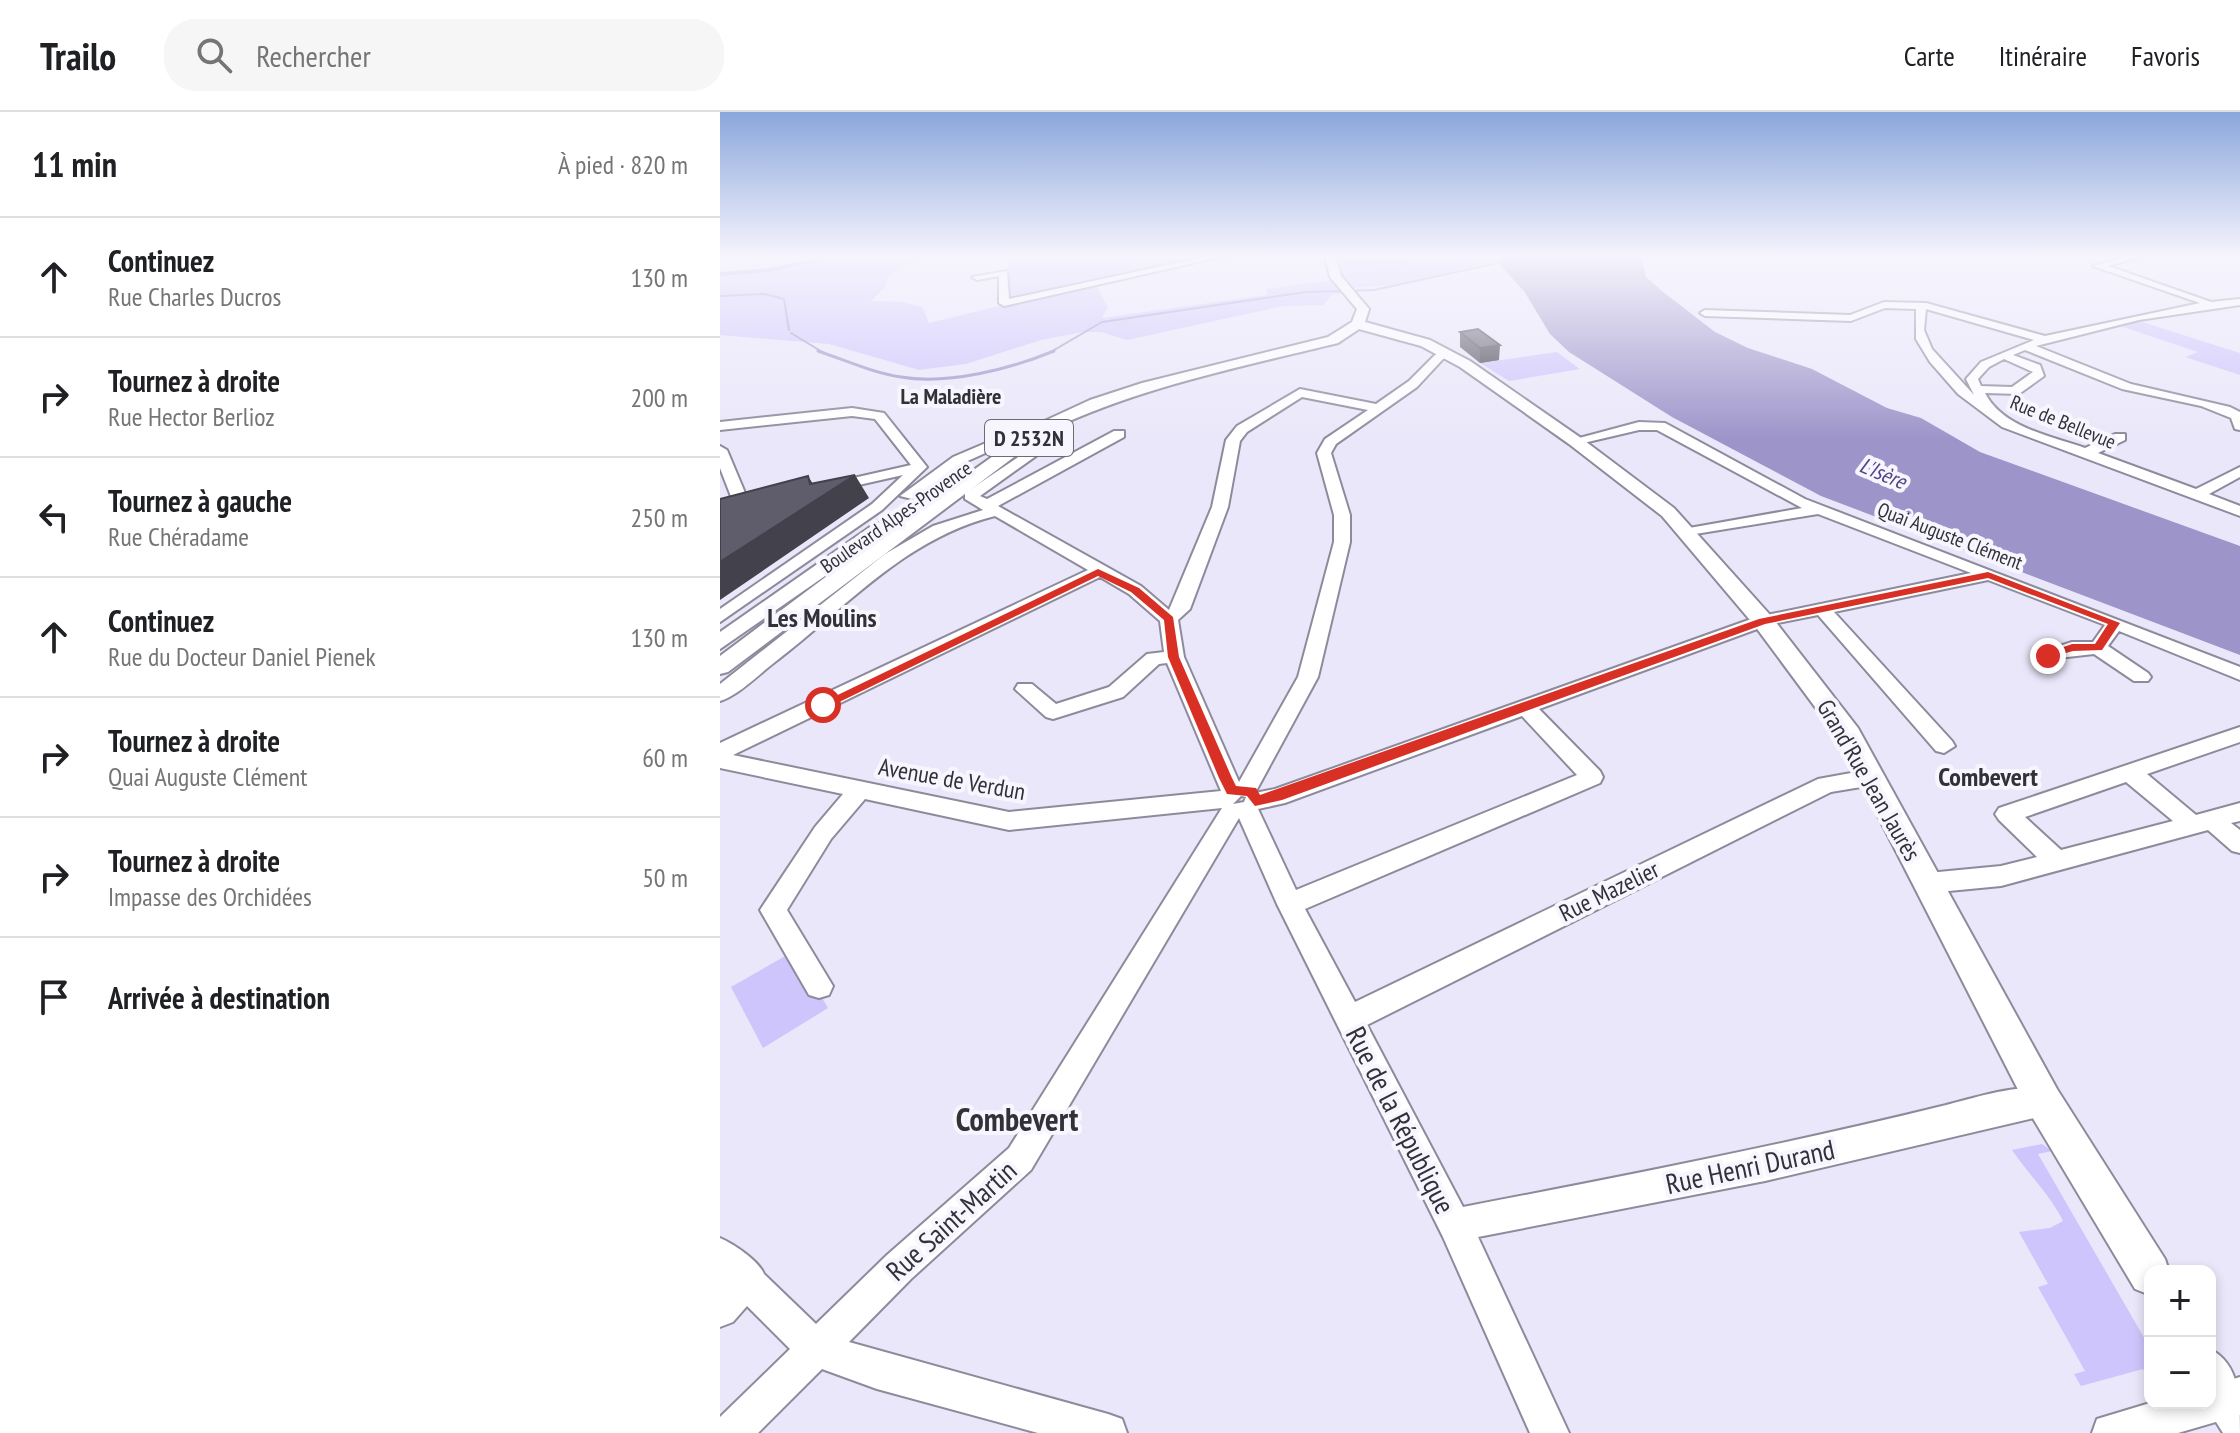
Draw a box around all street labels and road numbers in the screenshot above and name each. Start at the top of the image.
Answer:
street label: Rue de Bellevue [2006,389,2120,455]
road number: D 2532N [985,420,1073,456]
street label: Boulevard Alpes-Provence [815,455,977,579]
street label: Quai Auguste Clément [1874,496,2027,576]
street label: Grand'Rue Jean Jaurès [1810,694,1928,866]
street label: Avenue de Verdun [876,751,1028,807]
street label: Rue Mazelier [1554,853,1664,928]
street label: Rue de la République [1338,1020,1464,1220]
street label: Rue Henri Durand [1662,1130,1838,1202]
street label: Rue Saint-Martin [878,1152,1024,1288]

